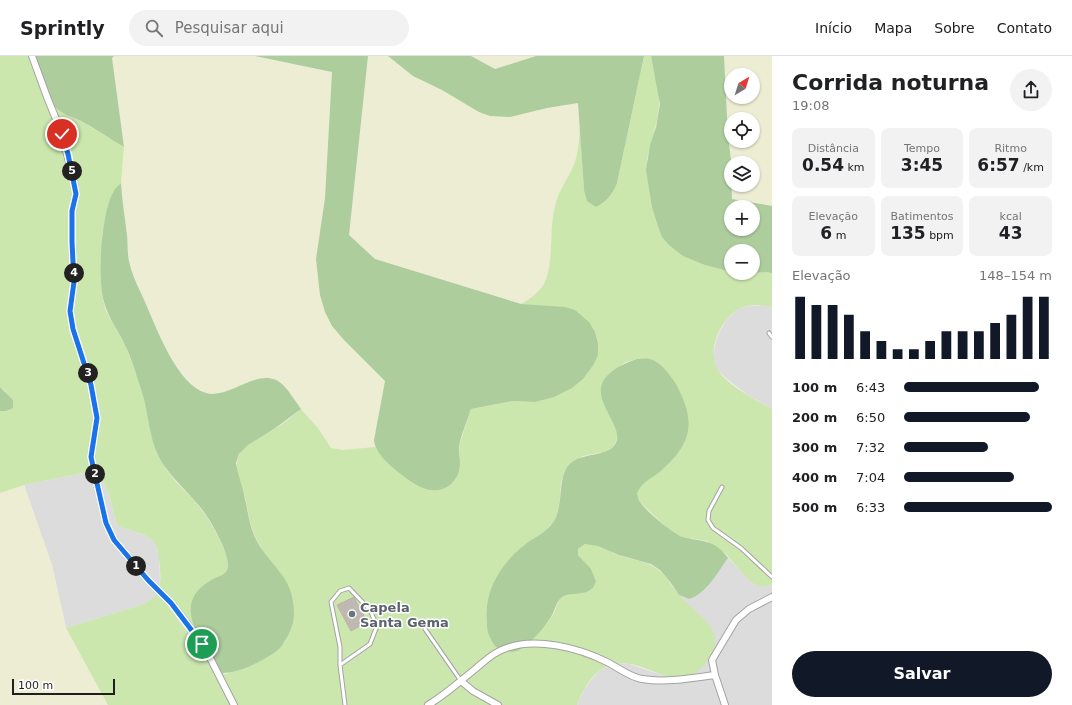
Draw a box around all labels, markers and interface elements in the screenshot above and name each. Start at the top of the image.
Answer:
search box [129,10,409,46]
text: Sprintly [20,17,105,39]
icon: search [143,17,165,39]
text: Pesquisar aqui [175,19,284,37]
text: Início [815,20,852,36]
text: Mapa [874,20,912,36]
text: Sobre [934,20,975,36]
text: Contato [997,20,1052,36]
north arrow [724,68,760,104]
map controls [724,68,760,280]
button: share [1010,69,1052,111]
text: Corrida noturna [792,70,989,95]
text: 19:08 [792,98,829,113]
button: locate [724,112,760,148]
pin [45,117,79,151]
icon: check [51,123,73,145]
text: Distância [808,142,859,155]
text: Tempo [904,142,940,155]
text: Ritmo [994,142,1027,155]
text: 0.54 [802,155,844,175]
text: 3:45 [901,155,943,175]
text: 6:57 [977,155,1020,175]
button: layers [724,156,760,192]
pin: 5 [62,161,82,181]
text: km [844,161,865,174]
text: /km [1020,161,1044,174]
text: 5 [68,164,76,177]
button: + [724,200,760,236]
text: Elevação [809,210,858,223]
text: Batimentos [891,210,953,223]
text: kcal [1000,210,1022,223]
text: 6 [820,223,832,243]
text: 135 [890,223,926,243]
text: 43 [999,223,1022,243]
text: m [832,229,846,242]
text: bpm [926,229,954,242]
button: − [724,244,760,280]
pin: 4 [64,263,84,283]
text: 4 [70,266,78,279]
text: Elevação [792,268,851,283]
text: 148–154 m [979,268,1052,283]
pin: 3 [78,363,98,383]
text: 3 [84,366,92,379]
text: 100 m [792,380,837,395]
text: 6:43 [856,380,885,395]
text: 200 m [792,410,837,425]
text: 6:50 [856,410,885,425]
text: 300 m [792,440,837,455]
text: 7:32 [856,440,885,455]
pin: 2 [85,464,105,484]
text: 2 [91,467,99,480]
text: 400 m [792,470,837,485]
text: 7:04 [856,470,885,485]
text: 500 m [792,500,837,515]
text: 6:33 [856,500,885,515]
pin: 1 [126,556,146,576]
text: 1 [132,559,140,572]
place label: Capela Santa Gema [360,600,449,630]
marker: Capela Santa Gema [347,609,357,619]
pin [185,627,219,661]
icon: arrive [191,633,213,655]
button: Salvar [792,651,1052,697]
scale bar [12,677,115,696]
text: 100 m [18,679,53,692]

